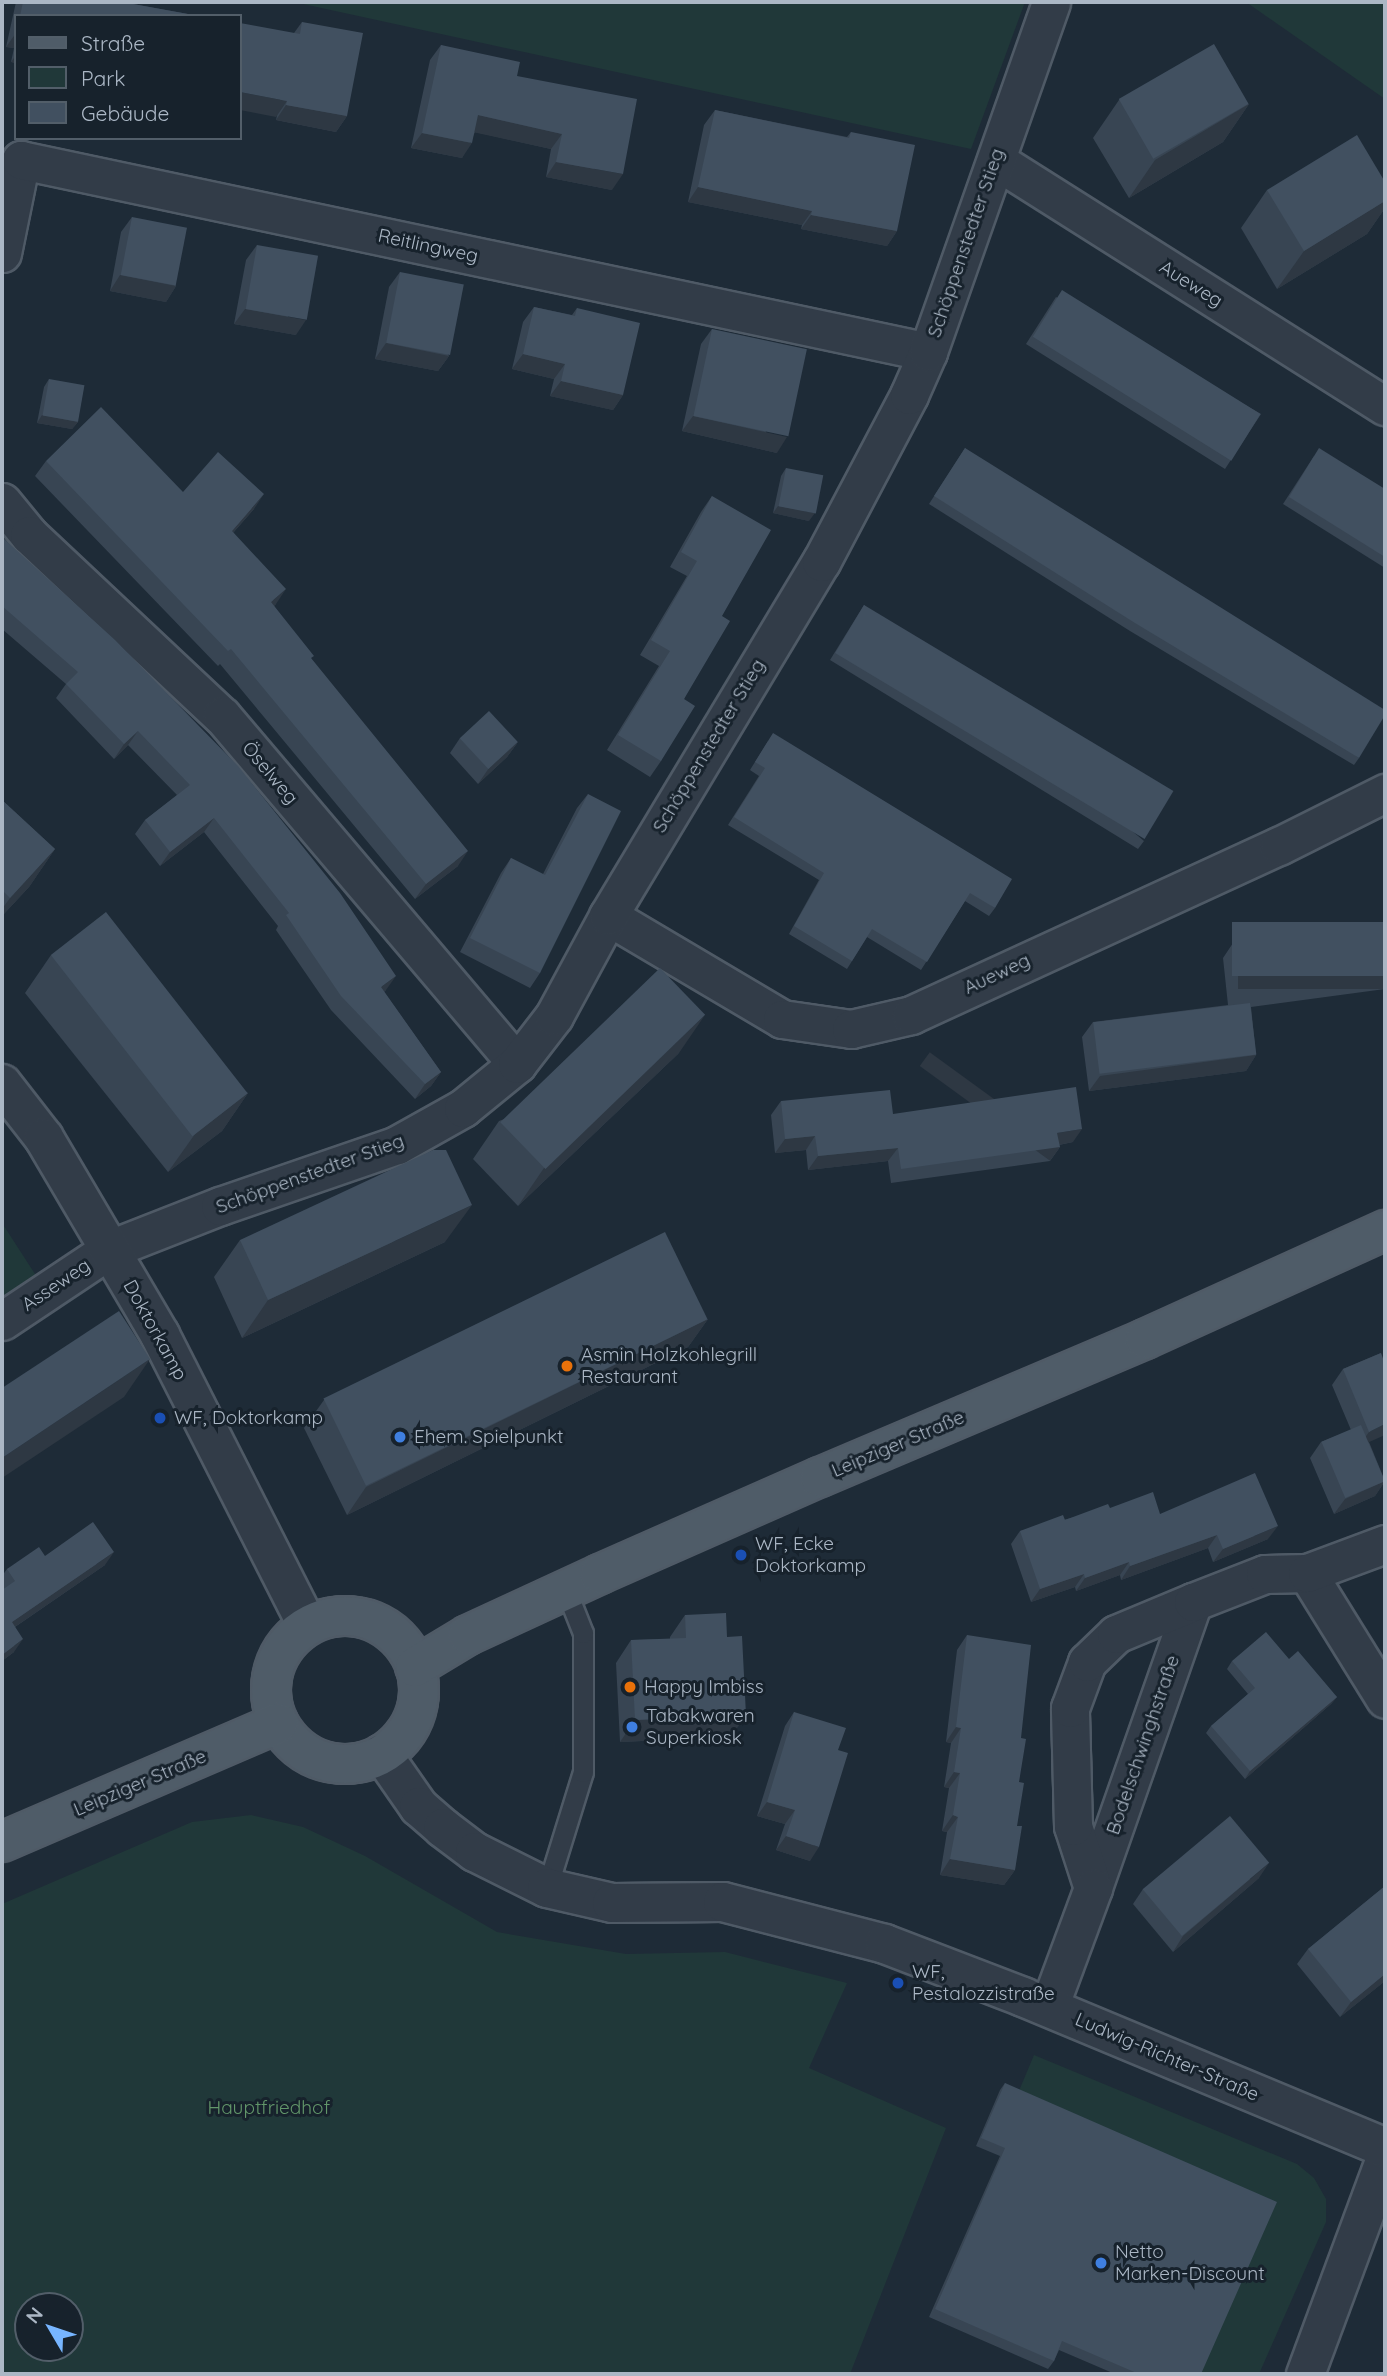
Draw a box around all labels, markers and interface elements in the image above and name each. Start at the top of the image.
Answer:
legend [14,14,242,140]
text: Straße [81,30,145,56]
text: Park [81,65,125,91]
text: Gebäude [81,100,169,126]
street label: Schöppenstedter Stieg [923,146,1009,340]
street label: Reitlingweg [376,224,480,268]
street label: Aueweg [1155,256,1227,312]
street label: Schöppenstedter Stieg [648,655,770,837]
street label: Öselweg [237,737,303,809]
street label: Aueweg [960,949,1034,999]
street label: Schöppenstedter Stieg [213,1129,407,1219]
street label: Asseweg [17,1254,95,1316]
street label: Doktorkamp [118,1276,192,1384]
place label: Asmin Holzkohlegrill Restaurant [581,1344,757,1388]
marker: Asmin Holzkohlegrill Restaurant [559,1358,575,1374]
street label: Leipziger Straße [828,1406,968,1482]
place label: WF, Doktorkamp [174,1407,323,1429]
marker: WF, Doktorkamp [152,1410,168,1426]
place label: Ehem. Spielpunkt [414,1426,564,1448]
marker: Ehem. Spielpunkt [392,1429,408,1445]
place label: WF, Ecke Doktorkamp [755,1533,866,1577]
marker: WF, Ecke Doktorkamp [733,1547,749,1563]
street label: Bodelschwinghstraße [1102,1652,1184,1838]
place label: Happy Imbiss [644,1676,764,1698]
marker: Happy Imbiss [622,1679,638,1695]
place label: Tabakwaren Superkiosk [646,1705,755,1749]
marker: Tabakwaren Superkiosk [624,1719,640,1735]
street label: Leipziger Straße [70,1745,210,1821]
place label: WF, Pestalozzistraße [912,1961,1055,2005]
marker: WF, Pestalozzistraße [890,1975,906,1991]
street label: Ludwig-Richter-Straße [1072,2008,1262,2106]
park label: Hauptfriedhof [208,2097,330,2119]
place label: Netto Marken-Discount [1115,2241,1265,2285]
marker: Netto Marken-Discount [1093,2255,1109,2271]
north arrow [14,2292,84,2362]
text: N [21,2302,48,2328]

